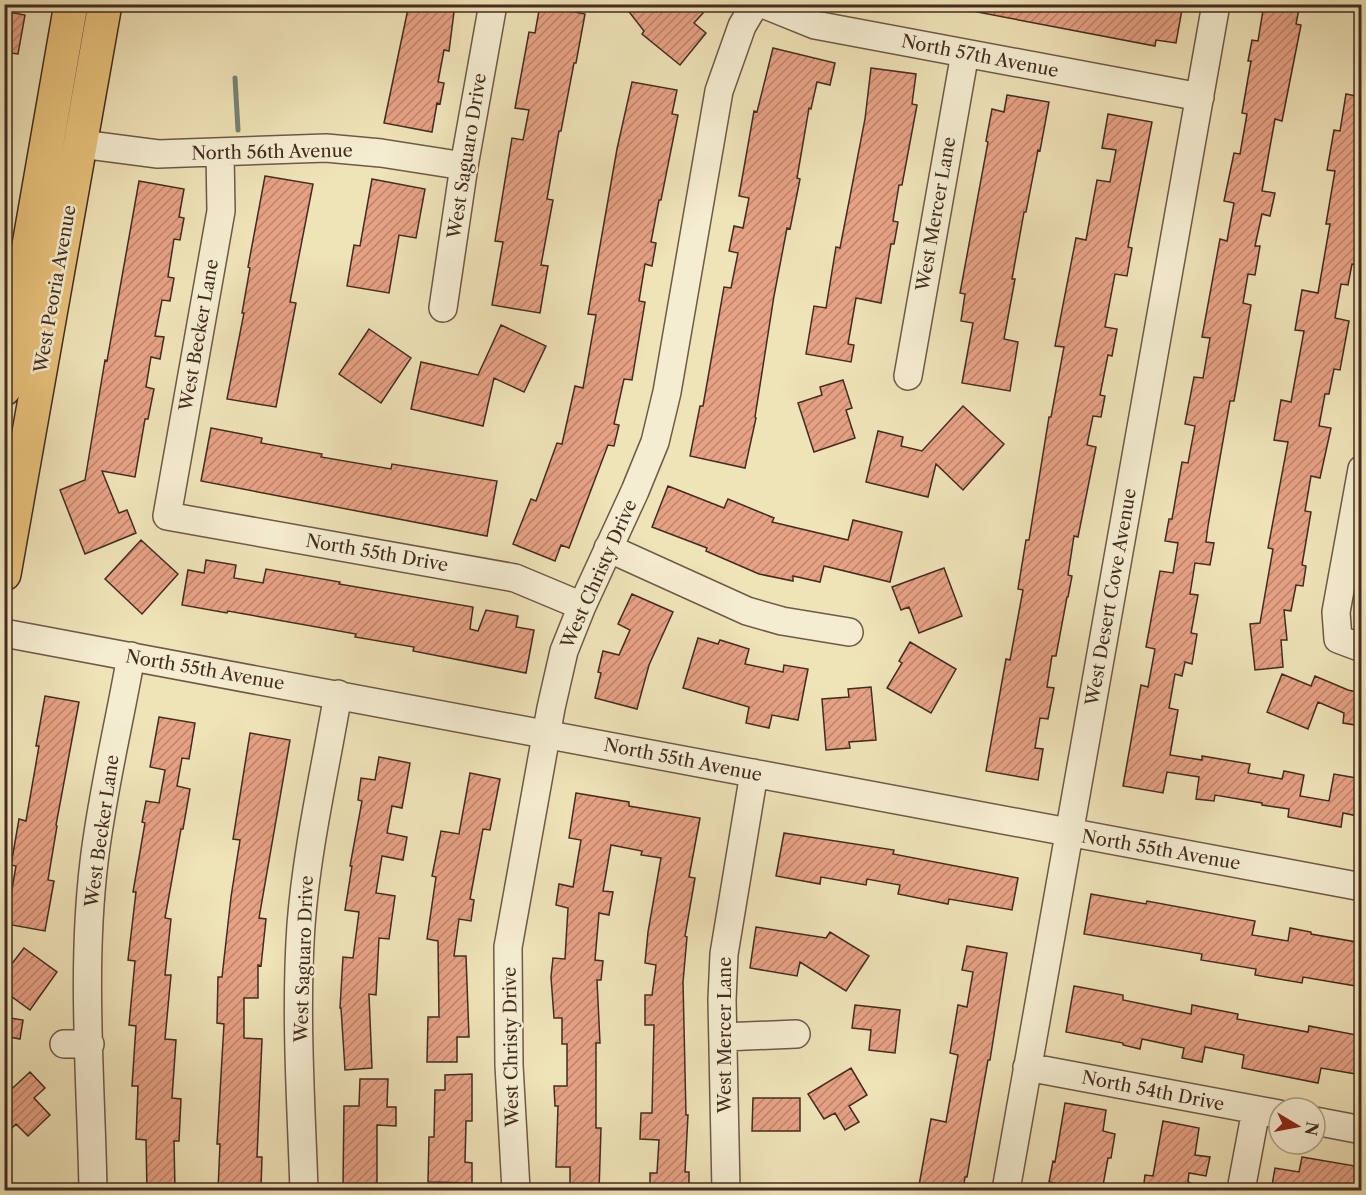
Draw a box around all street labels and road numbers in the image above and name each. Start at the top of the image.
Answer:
street label: North 57th Avenue [899,30,1061,82]
street label: West Saguaro Drive [443,72,491,241]
street label: West Mercer Lane [911,135,960,294]
street label: North 56th Avenue [191,140,353,164]
street label: West Peoria Avenue [29,203,81,376]
street label: West Becker Lane [175,257,223,414]
street label: West Desert Cove Avenue [1081,487,1141,708]
street label: West Christy Drive [556,496,642,653]
street label: North 55th Drive [304,530,450,576]
street label: North 55th Avenue [124,645,286,695]
street label: North 55th Avenue [602,734,764,786]
street label: West Becker Lane [80,753,124,910]
street label: North 55th Avenue [1080,825,1242,875]
street label: West Saguaro Drive [290,875,318,1044]
street label: West Mercer Lane [714,957,736,1114]
street label: West Christy Drive [499,967,523,1128]
street label: North 54th Drive [1080,1066,1226,1116]

